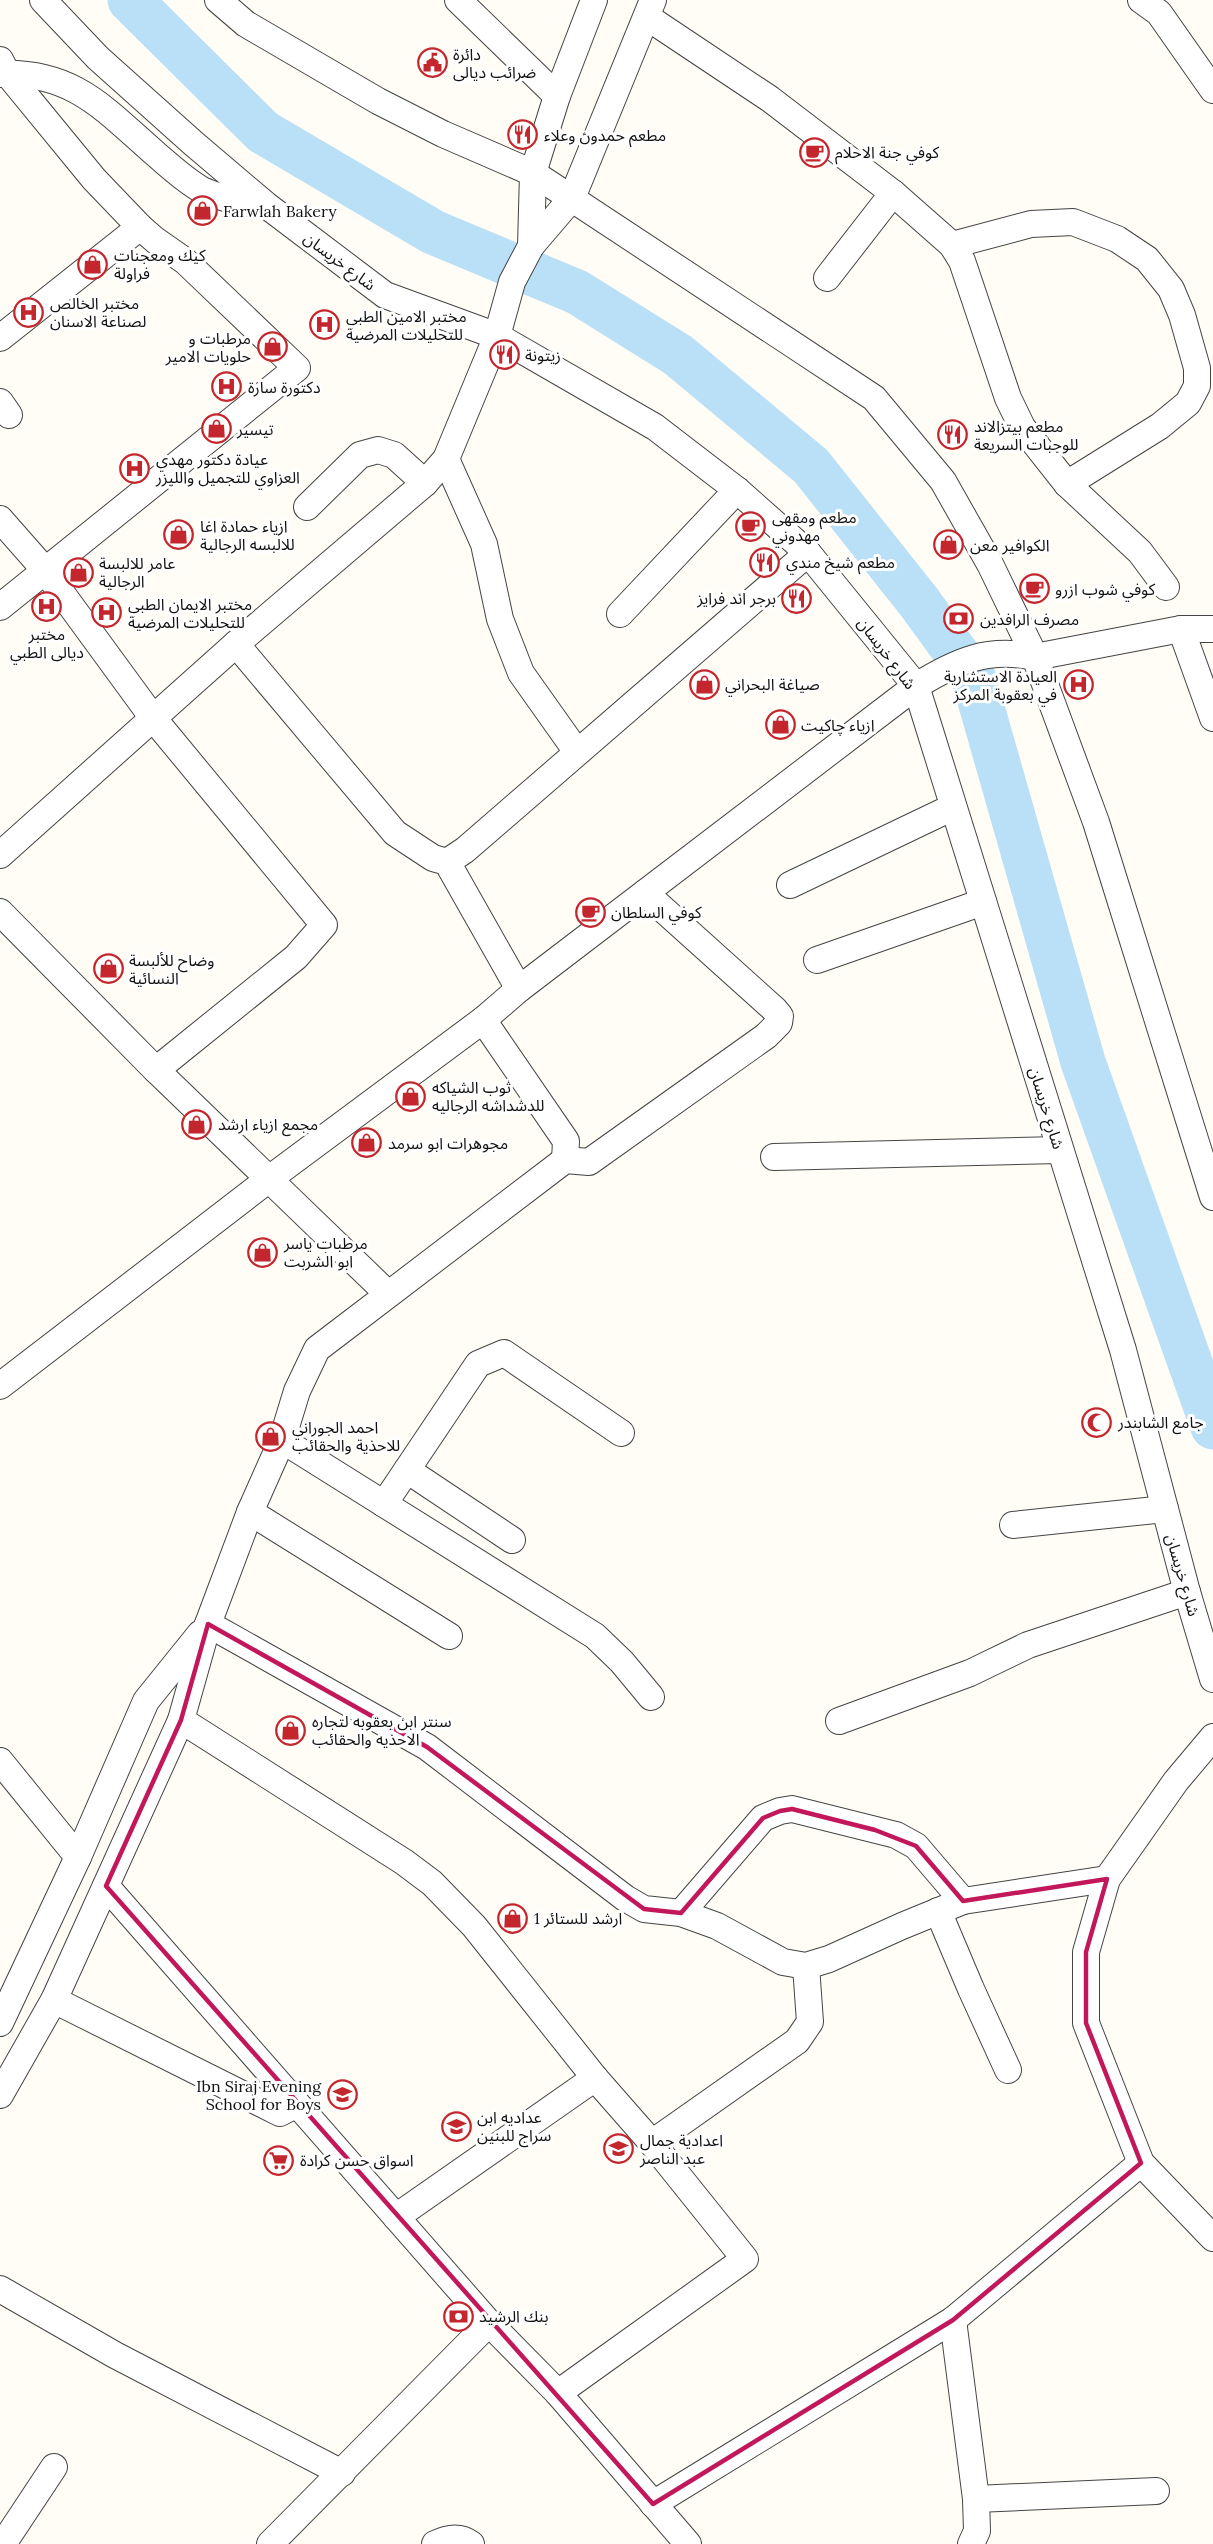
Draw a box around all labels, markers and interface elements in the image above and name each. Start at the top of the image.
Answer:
place label: دائرة ضرائب ديالى [453,44,536,82]
public building icon: دائرة ضرائب ديالى [416,47,448,79]
restaurant icon: مطعم حمدون وعلاء [507,119,539,151]
place label: مطعم حمدون وعلاء [544,125,666,148]
cafe icon: كوفي جنة الاحلام [798,136,830,168]
place label: كوفي جنة الاحلام [835,142,939,165]
shop icon: Farwlah Bakery [186,195,218,227]
place label: Farwlah Bakery [223,201,337,221]
street label: شارع خريسان [298,228,380,297]
place label: كيك ومعجنات فراولة [114,245,206,283]
shop icon: كيك ومعجنات فراولة [77,248,109,280]
place label: مختبر الخالص لصناعة الاسنان [50,293,146,331]
hospital icon: مختبر الخالص لصناعة الاسنان [13,296,45,328]
place label: مختبر الامين الطبي للتحليلات المرضية [346,306,467,344]
hospital icon: مختبر الامين الطبي للتحليلات المرضية [309,309,341,341]
place label: مرطبات و حلويات الامير [165,328,251,366]
shop icon: مرطبات و حلويات الامير [256,331,288,363]
restaurant icon: زيتونة [488,339,520,371]
place label: زيتونة [525,345,561,365]
hospital icon: دكتورة سارة [211,371,243,403]
place label: دكتورة سارة [248,377,321,397]
shop icon: تيسير [200,413,232,445]
place label: مطعم بيتزالاند للوجبات السريعة [974,416,1079,454]
place label: تيسير [236,419,274,439]
restaurant icon: مطعم بيتزالاند للوجبات السريعة [937,419,969,451]
place label: عيادة دكتور مهدي العزاوي للتجميل والليزر [155,449,300,490]
hospital icon: عيادة دكتور مهدي العزاوي للتجميل والليزر [119,452,151,484]
place label: مطعم ومقهى مهدوني [772,507,857,548]
cafe icon: مطعم ومقهى مهدوني [735,510,767,542]
place label: ازياء حمادة اغا للالبسه الرجالية [200,516,295,554]
shop icon: ازياء حمادة اغا للالبسه الرجالية [163,519,195,551]
shop icon: الكوافير معن [933,529,965,561]
place label: الكوافير معن [970,535,1050,555]
restaurant icon: مطعم شيخ مندي [749,546,781,578]
place label: مطعم شيخ مندي [786,552,895,575]
place label: عامر للالبسة الرجالية [99,553,175,591]
shop icon: عامر للالبسة الرجالية [62,556,94,588]
cafe icon: كوفي شوب ازرو [1018,573,1050,605]
place label: كوفي شوب ازرو [1055,579,1156,602]
restaurant icon: برجر اند فرايز [781,582,813,614]
place label: برجر اند فرايز [696,588,776,608]
hospital icon: مختبر ديالى الطبي [31,590,63,622]
place label: مختبر الايمان الطبي للتحليلات المرضية [128,594,252,632]
hospital icon: مختبر الايمان الطبي للتحليلات المرضية [91,597,123,629]
bank icon: مصرف الرافدين [943,603,975,635]
place label: مصرف الرافدين [980,609,1079,629]
street label: شارع خريسان [851,613,920,695]
place label: مختبر ديالى الطبي [10,624,84,665]
place label: العيادة الاستشارية في بعقوبة المركز [944,666,1057,707]
shop icon: صياغة البحراني [688,668,720,700]
hospital icon: العيادة الاستشارية في بعقوبة المركز [1062,669,1094,701]
place label: صياغة البحراني [725,674,820,697]
shop icon: ازياء چاكيت [764,709,796,741]
place label: ازياء چاكيت [801,715,875,736]
cafe icon: كوفي السلطان [574,896,606,928]
place label: كوفي السلطان [611,902,702,925]
place label: وضاح للألبسة النسائية [129,950,214,988]
shop icon: وضاح للألبسة النسائية [92,953,124,985]
street label: شارع خريسان [1022,1065,1069,1152]
place label: ثوب الشياكه للدشداشه الرجاليه [432,1077,545,1115]
shop icon: ثوب الشياكه للدشداشه الرجاليه [395,1080,427,1112]
shop icon: مجمع ازياء ارشد [181,1108,213,1140]
place label: مجمع ازياء ارشد [218,1114,318,1137]
shop icon: مجوهرات ابو سرمد [351,1127,383,1159]
place label: مجوهرات ابو سرمد [388,1133,508,1153]
place label: مرطبات ياسر ابو الشربت [283,1233,368,1271]
shop icon: مرطبات ياسر ابو الشربت [247,1236,279,1268]
mosque icon: جامع الشابندر [1081,1406,1113,1438]
place label: جامع الشابندر [1117,1412,1204,1435]
place label: احمد الجوراني للاحذية والحقائب [292,1417,400,1455]
shop icon: احمد الجوراني للاحذية والحقائب [255,1420,287,1452]
street label: شارع خريسان [1159,1532,1204,1619]
place label: سنتر ابن بعقوبه لتجاره الاحذيه والحقائب [312,1711,452,1749]
shop icon: سنتر ابن بعقوبه لتجاره الاحذيه والحقائب [275,1714,307,1746]
shop icon: ارشد للستائر 1 [497,1902,529,1934]
place label: ارشد للستائر 1 [534,1908,622,1928]
place label: Ibn Siraj Evening School for Boys [196,2076,322,2114]
school or university icon: Ibn Siraj Evening School for Boys [326,2079,358,2111]
place label: عداديه ابن سراج للبنين [477,2107,551,2148]
school or university icon: عداديه ابن سراج للبنين [440,2110,472,2142]
place label: اعدادية جمال عبد الناصر [639,2130,723,2168]
school or university icon: اعدادية جمال عبد الناصر [603,2133,635,2165]
supermarket icon: اسواق حسن كرادة [263,2144,295,2176]
place label: اسواق حسن كرادة [300,2150,414,2170]
bank icon: بنك الرشيد [442,2300,474,2332]
place label: بنك الرشيد [479,2306,549,2326]

